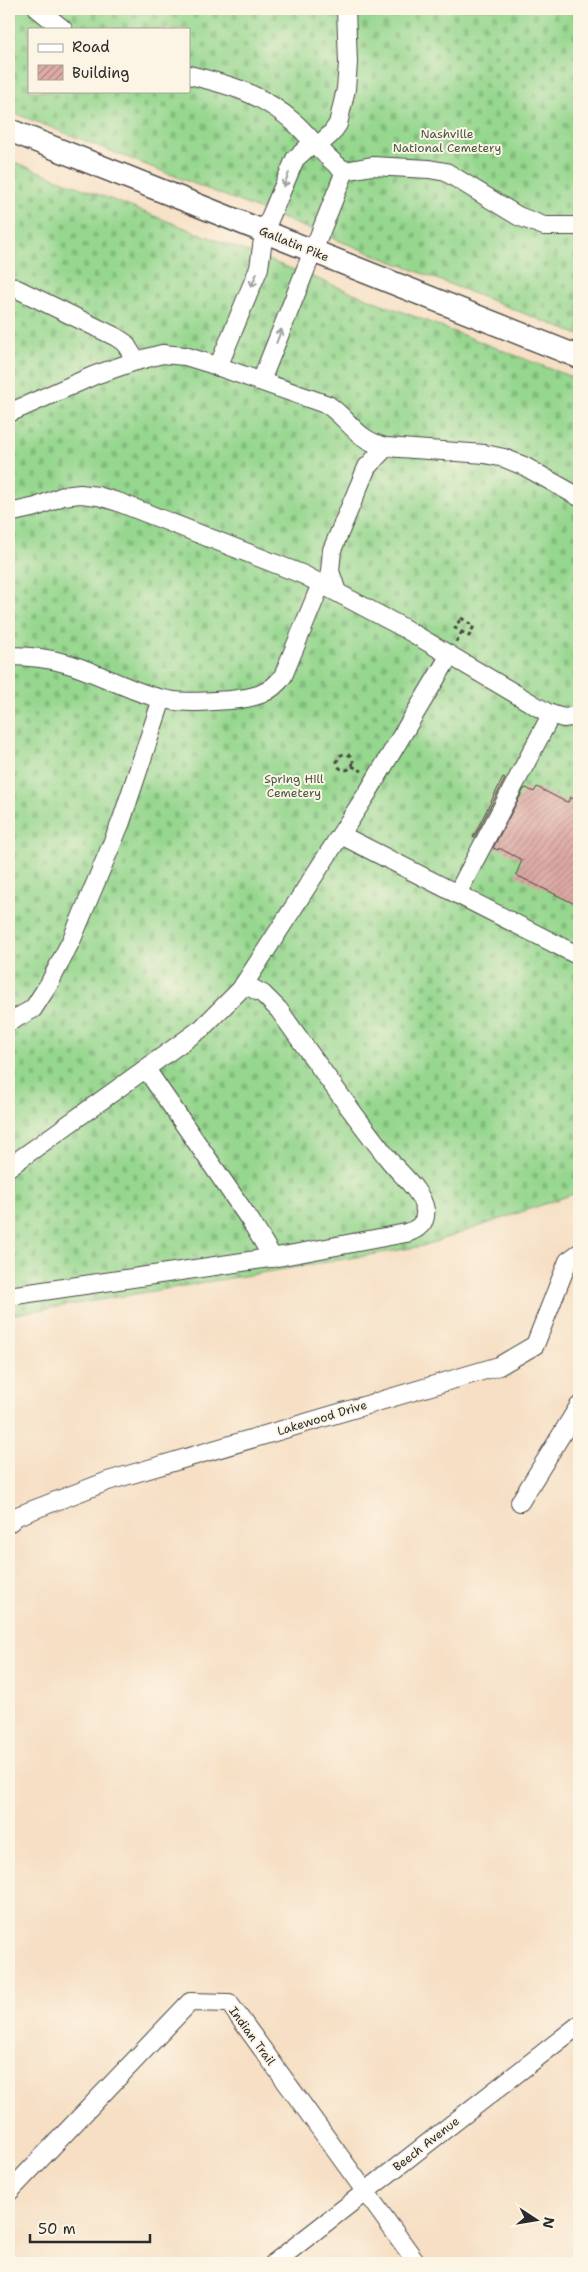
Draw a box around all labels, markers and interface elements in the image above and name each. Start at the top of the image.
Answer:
legend [28,28,190,92]
text: Road [72,37,110,57]
text: Building [72,63,129,83]
park label: Nashville National Cemetery [393,126,501,156]
one-way arrow [281,172,291,187]
street label: Gallatin Pike [257,223,331,265]
one-way arrow [249,272,258,287]
one-way arrow [275,329,284,344]
park label: Spring Hill Cemetery [264,771,324,801]
street label: Lakewood Drive [275,1397,369,1439]
street label: Indian Trail [225,2003,279,2069]
street label: Beech Avenue [390,2113,463,2175]
north arrow [510,2194,560,2244]
scale bar [30,2212,150,2244]
text: N [539,2215,559,2230]
text: 50 m [38,2219,76,2239]

